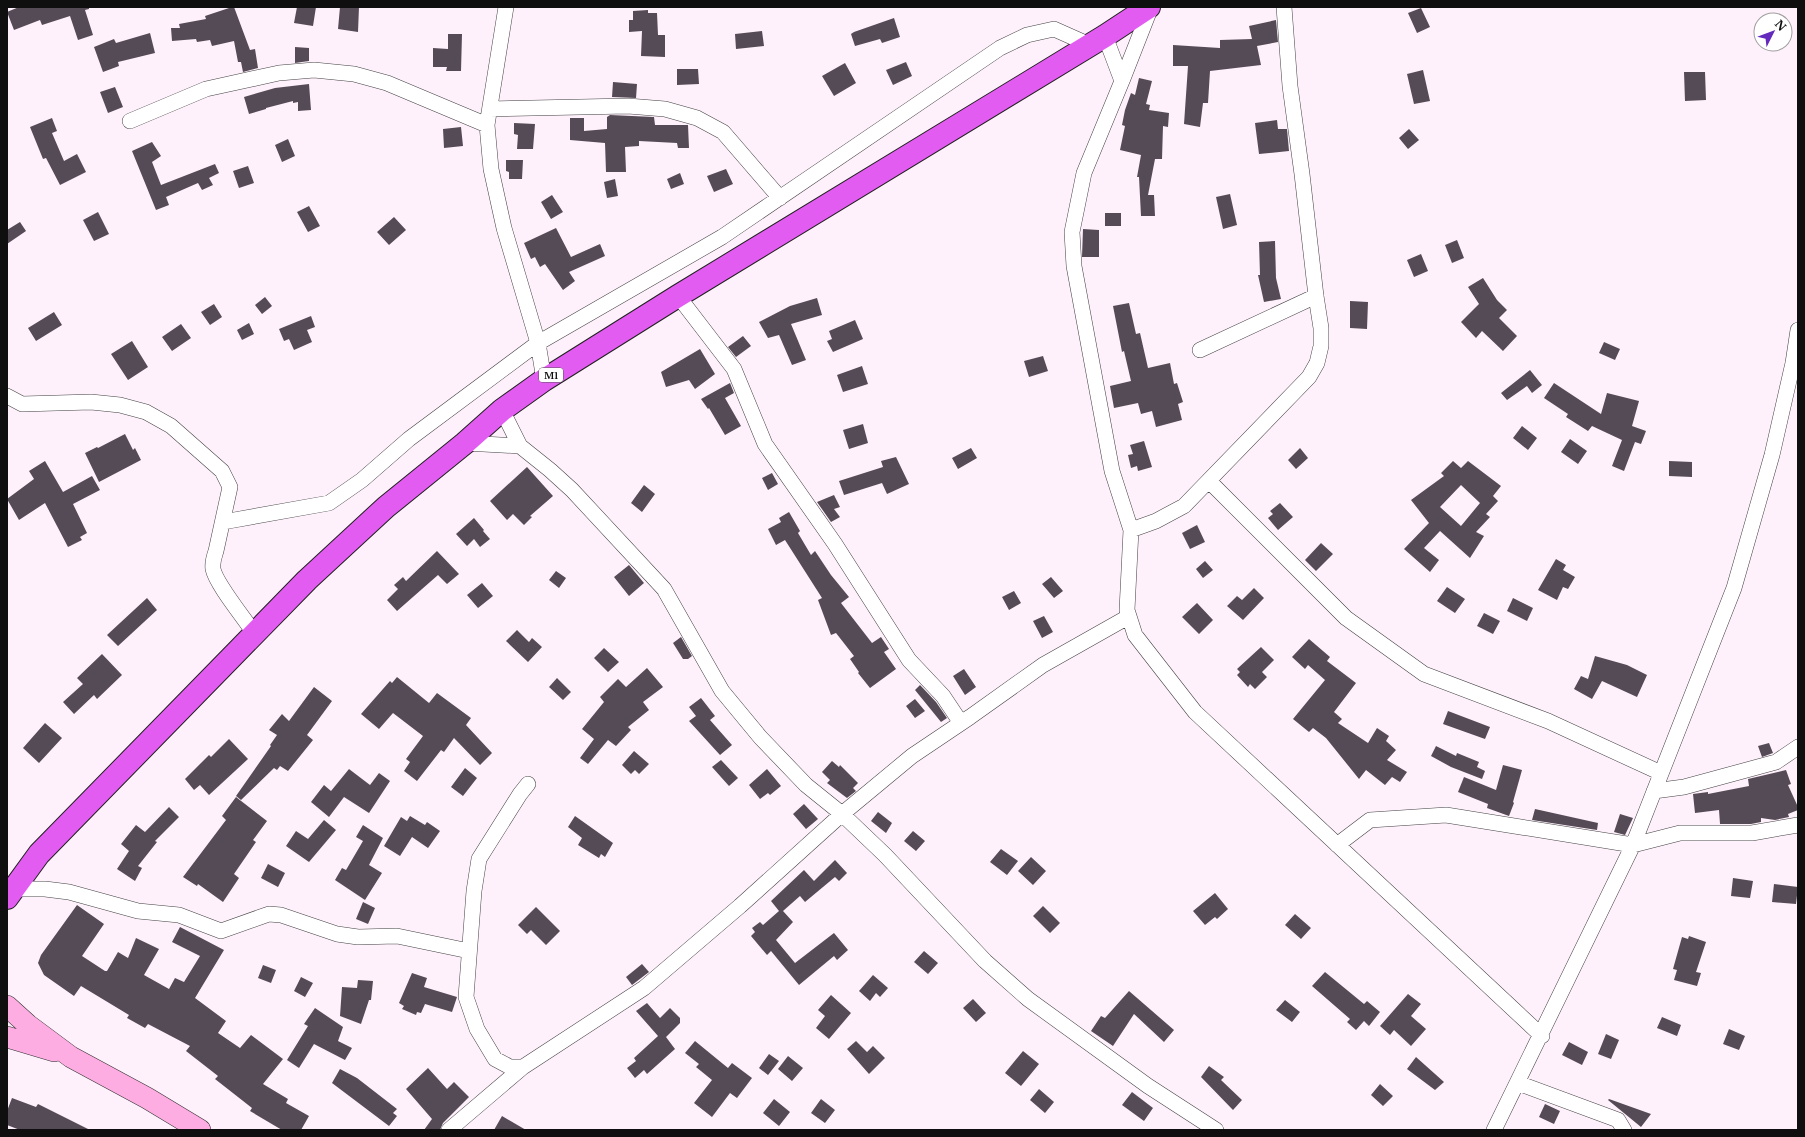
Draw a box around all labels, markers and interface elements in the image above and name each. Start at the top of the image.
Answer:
north arrow [1753,12,1793,52]
text: N [1772,17,1790,34]
road number: M1 [539,368,563,382]

